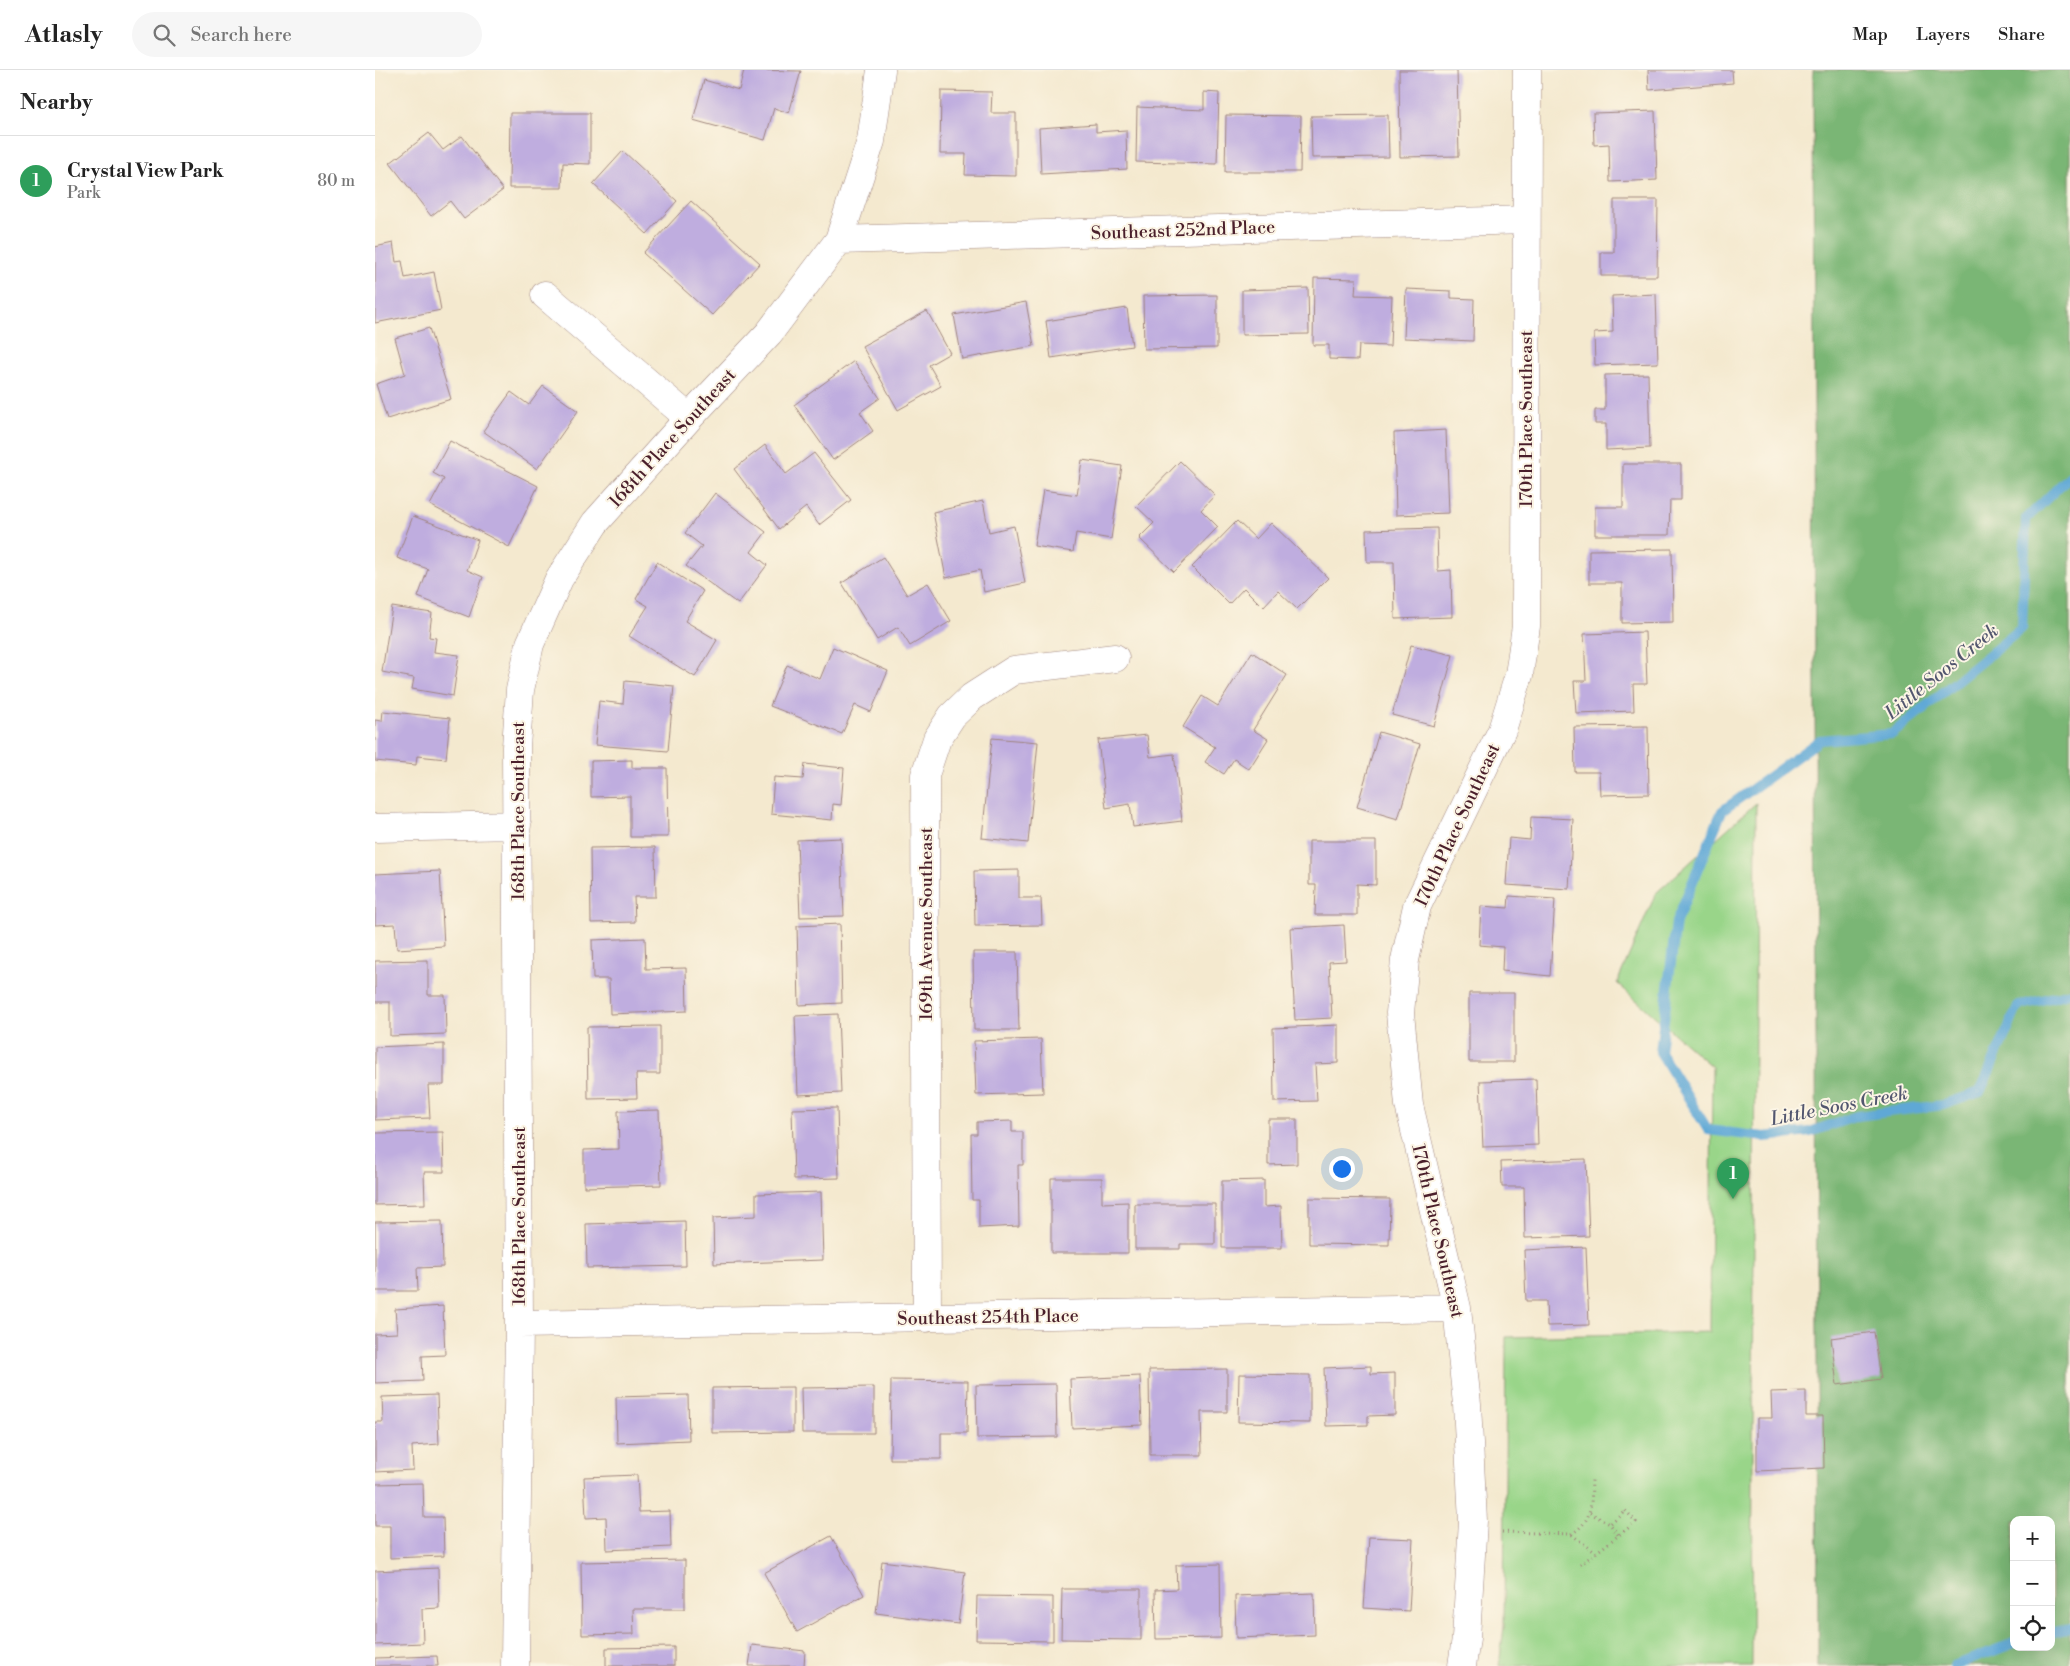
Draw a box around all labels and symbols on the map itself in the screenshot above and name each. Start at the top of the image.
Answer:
street label: Southeast 252nd Place [1090,216,1276,245]
street label: 170th Place Southeast [1515,330,1538,508]
street label: 168th Place Southeast [604,364,741,513]
water label: Little Soos Creek [1879,619,2003,725]
street label: 168th Place Southeast [507,721,530,901]
street label: 170th Place Southeast [1409,739,1506,911]
street label: 169th Avenue Southeast [915,827,938,1021]
water label: Little Soos Creek [1768,1081,1910,1131]
street label: 168th Place Southeast [508,1126,531,1306]
street label: 170th Place Southeast [1406,1142,1469,1321]
your location [1329,1156,1355,1182]
pin: 1 [1717,1158,1749,1199]
street label: Southeast 254th Place [897,1304,1079,1331]

